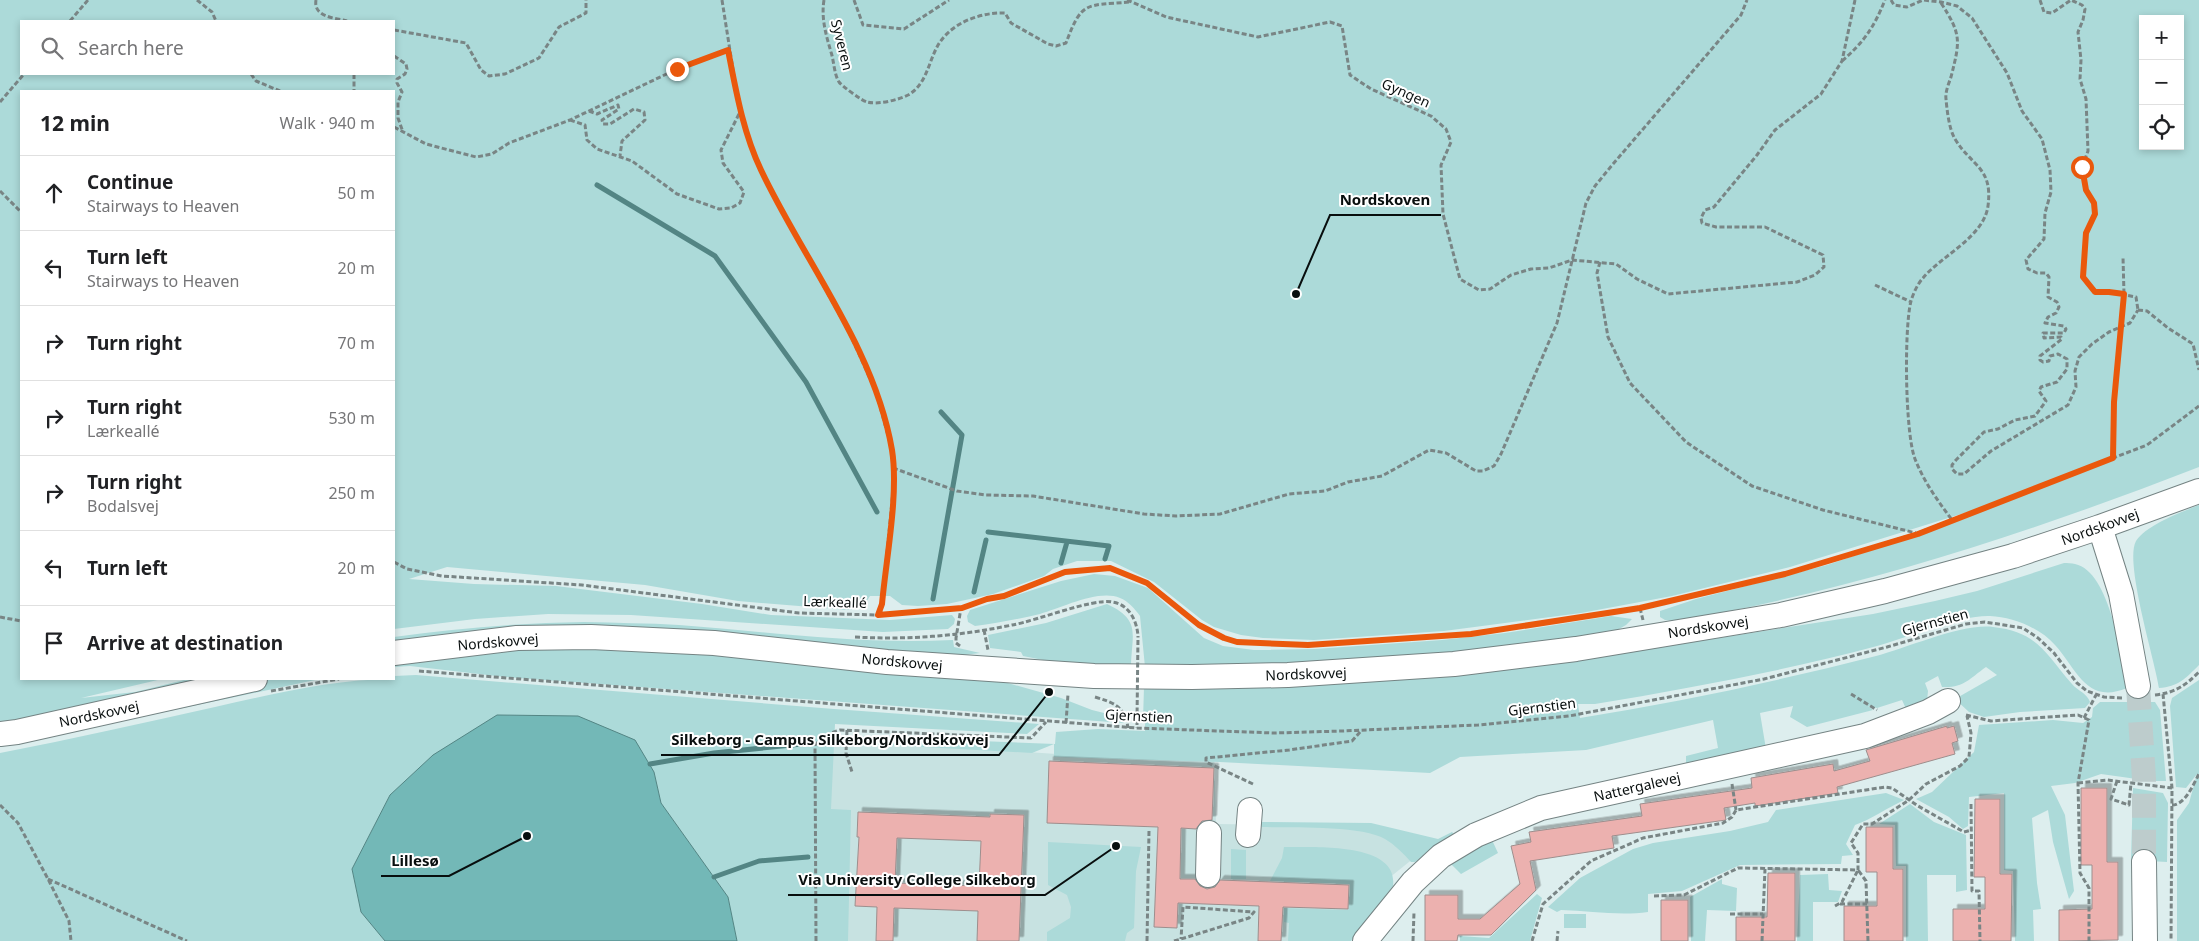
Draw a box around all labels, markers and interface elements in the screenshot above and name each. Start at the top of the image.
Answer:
map controls [2139,15,2184,150]
button: + [2139,15,2184,60]
street label: Syveren [827,17,858,72]
search box [20,20,395,75]
icon: search [38,34,66,62]
text: Search here [78,35,184,61]
route end [666,58,689,81]
button: − [2139,60,2184,105]
street label: Gyngen [1379,73,1433,112]
button: locate [2139,105,2184,150]
text: 12 min [40,109,110,137]
text: Walk · 940 m [280,112,375,134]
route start [2071,156,2094,179]
text: Continue [87,169,173,195]
icon: ahead [40,179,68,207]
text: 50 m [338,182,375,204]
callout: Nordskoven [1330,185,1441,215]
text: Nordskoven [1340,189,1430,209]
text: Stairways to Heaven [87,195,239,217]
text: Turn left [87,244,168,270]
icon: left [40,254,68,282]
text: 20 m [338,257,375,279]
text: Stairways to Heaven [87,270,239,292]
icon: right [40,329,68,357]
text: Turn right [87,330,182,356]
text: 70 m [338,332,375,354]
text: Turn right [87,394,182,420]
icon: right [40,404,68,432]
text: 530 m [328,407,375,429]
text: Lærkeallé [87,420,160,442]
text: Turn right [87,469,182,495]
icon: right [40,479,68,507]
text: 250 m [328,482,375,504]
text: Bodalsvej [87,495,159,517]
street label: Nordskovvej [2058,504,2141,549]
icon: left [40,554,68,582]
text: Turn left [87,555,168,581]
text: 20 m [338,557,375,579]
street label: Lærkeallé [803,591,867,612]
street label: Gjernstien [1900,604,1970,640]
street label: Nordskovvej [1666,611,1750,642]
street label: Nordskovvej [457,628,539,655]
icon: arrive [40,629,68,657]
text: Arrive at destination [87,630,283,656]
street label: Nordskovvej [861,648,943,675]
street label: Nordskovvej [1265,663,1347,684]
street label: Gjernstien [1507,693,1577,720]
street label: Nordskovvej [57,696,141,731]
street label: Gjernstien [1105,704,1174,727]
callout: Silkeborg - Campus Silkeborg/Nordskovvej [661,725,999,755]
text: Silkeborg - Campus Silkeborg/Nordskovvej [671,729,989,749]
street label: Nattergalevej [1592,767,1682,806]
callout: Lillesø [381,846,449,876]
text: Lillesø [391,850,439,870]
callout: Via University College Silkeborg [788,865,1045,895]
text: Via University College Silkeborg [798,869,1036,889]

